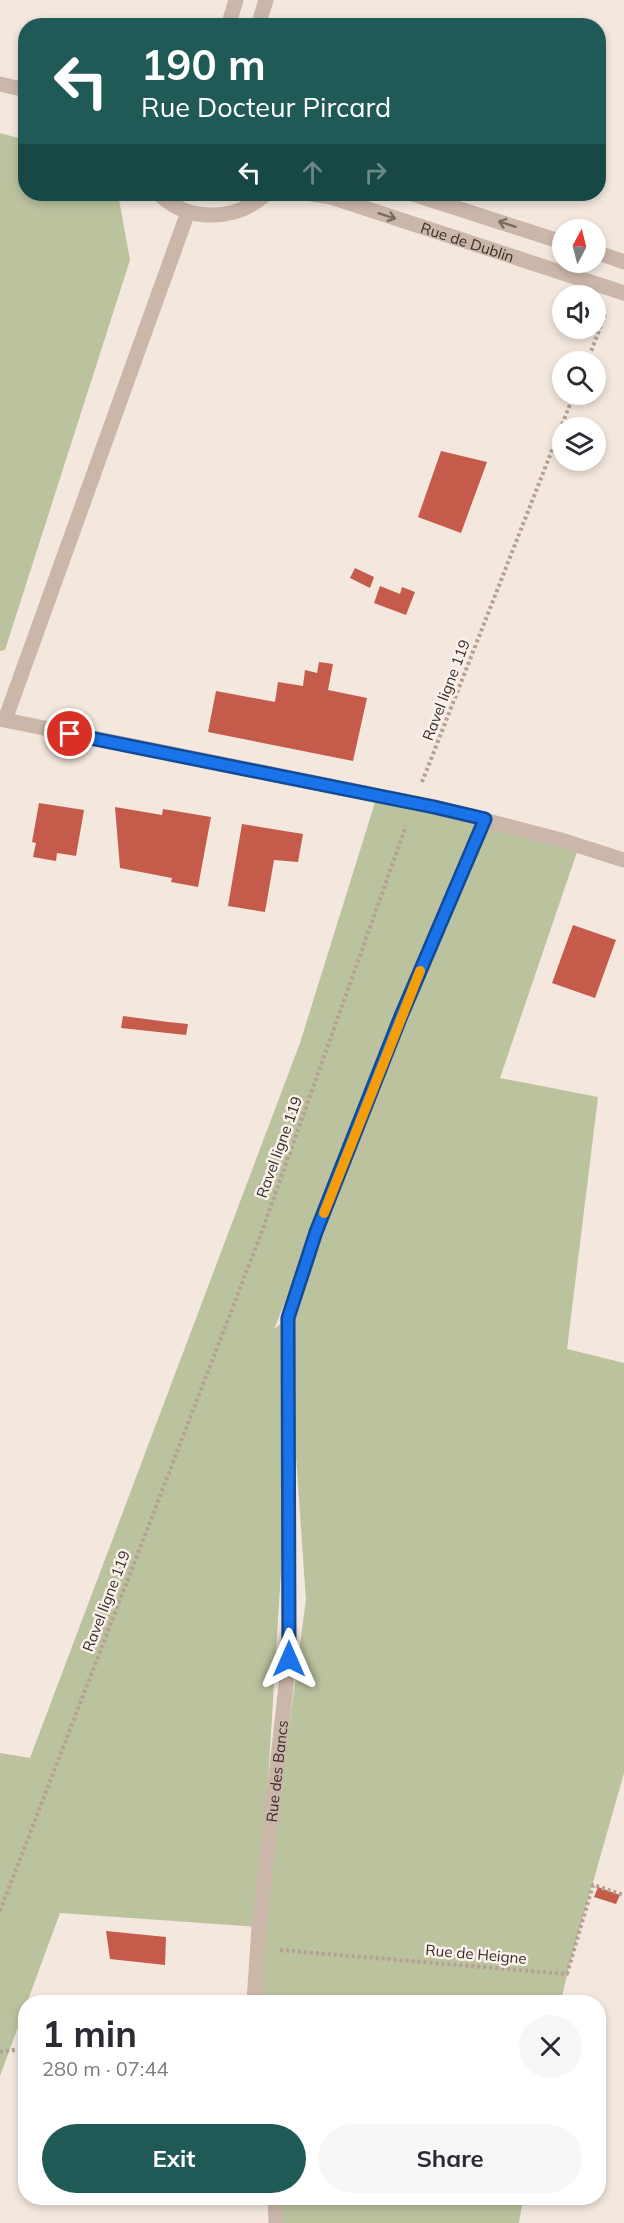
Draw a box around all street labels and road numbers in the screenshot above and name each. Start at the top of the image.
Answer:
street label: Rue de Dublin [419,218,517,266]
street label: Ravel ligne 119 [418,637,474,743]
street label: Ravel ligne 119 [252,1094,306,1200]
street label: Ravel ligne 119 [78,1548,134,1654]
street label: Rue des Bancs [261,1719,292,1823]
street label: Rue de Heigne [425,1940,527,1968]

